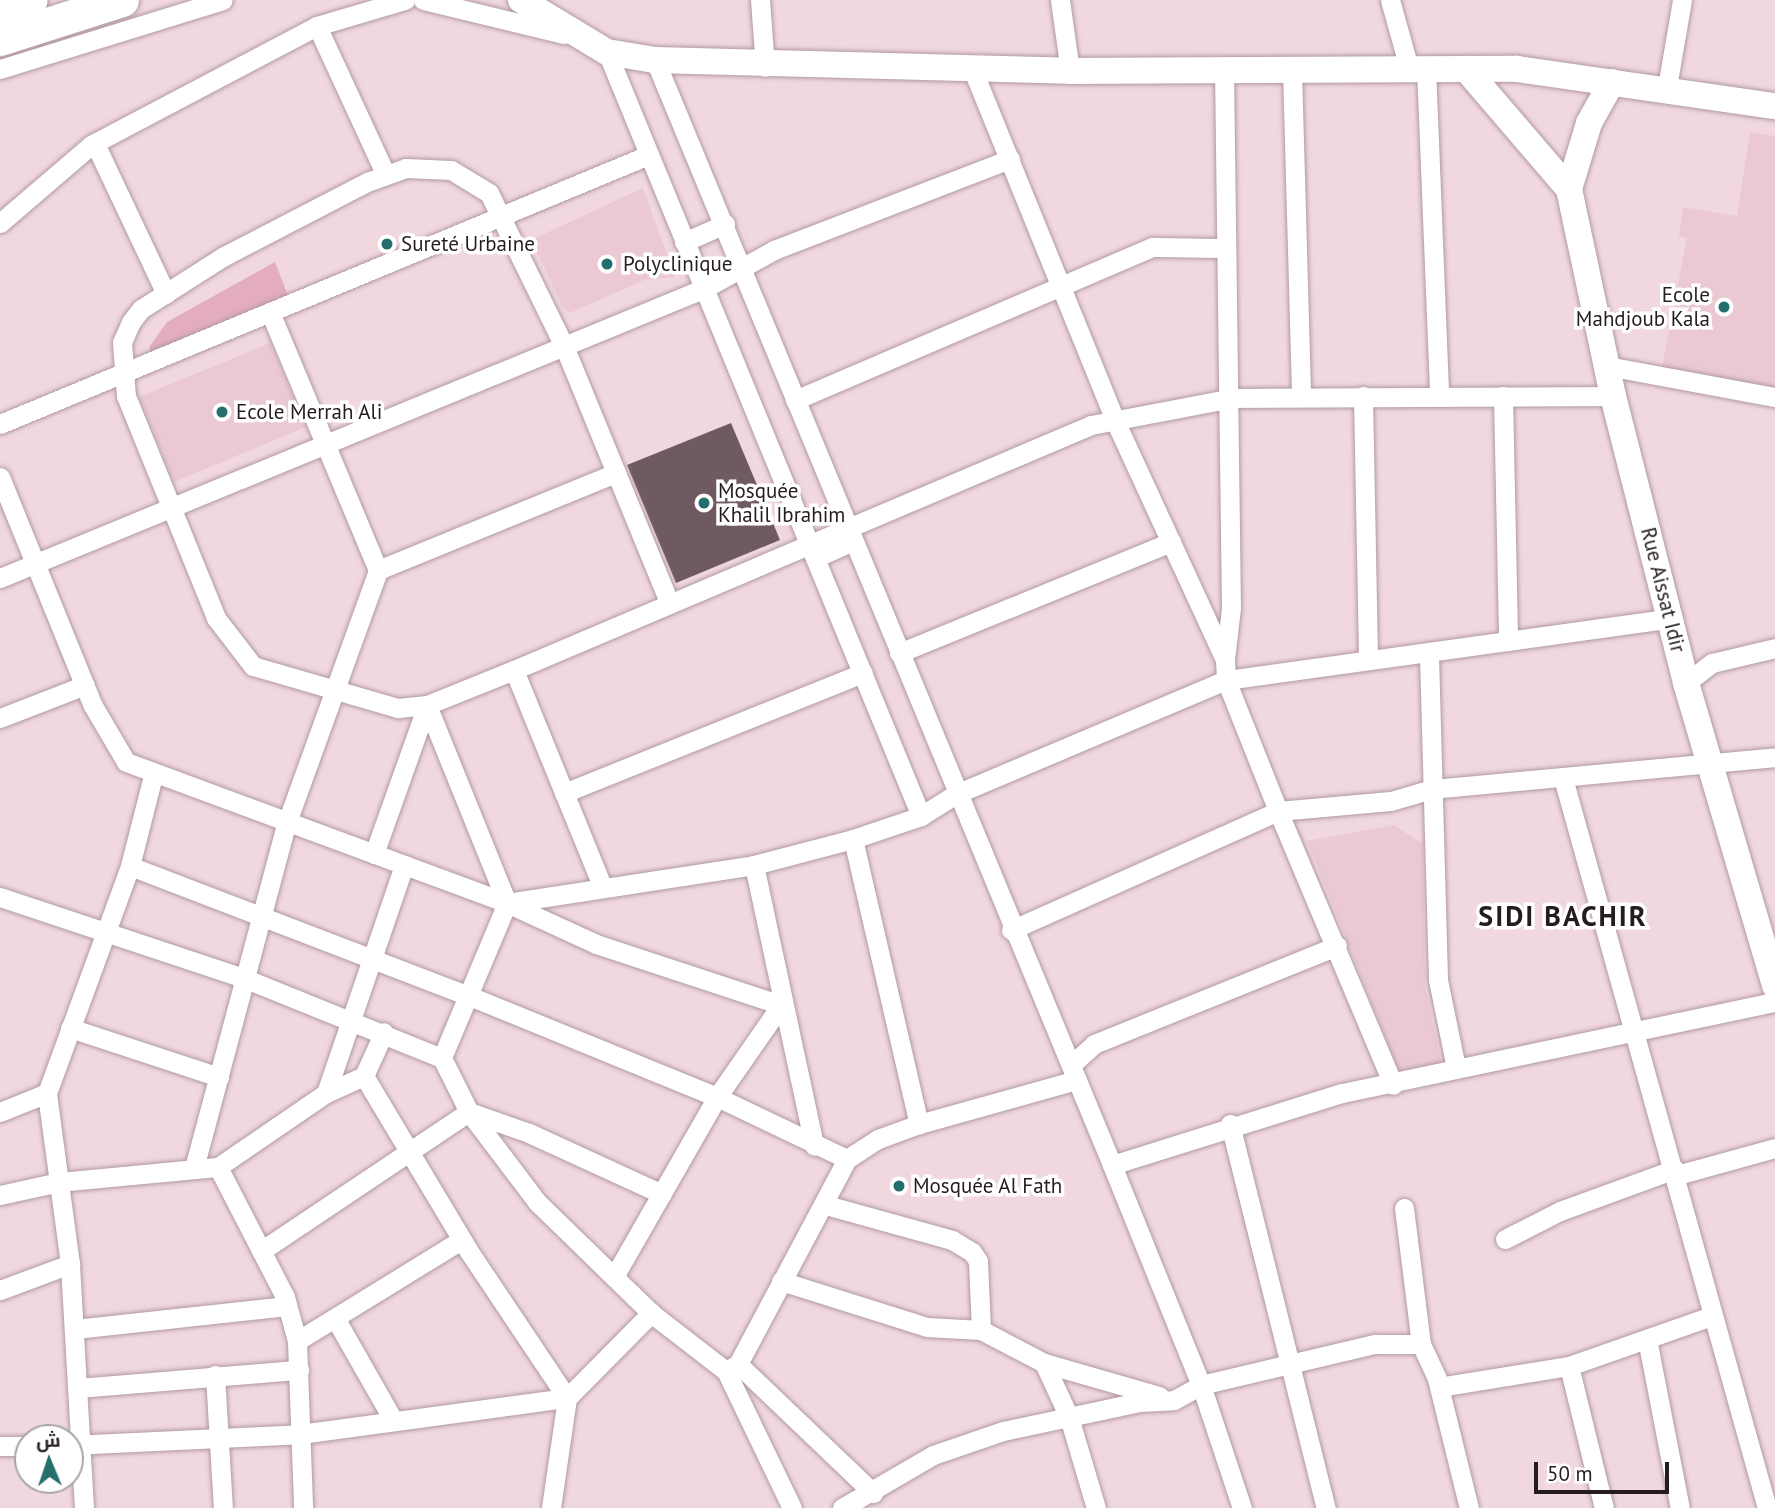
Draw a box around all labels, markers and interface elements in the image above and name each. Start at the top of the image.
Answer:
place label: Sureté Urbaine [401,231,535,257]
marker: Sureté Urbaine [379,236,395,252]
place label: Polyclinique [623,251,733,277]
marker: Polyclinique [597,254,617,274]
place label: Ecole Mahdjoub Kala [1576,282,1710,332]
marker: Ecole Mahdjoub Kala [1716,299,1732,315]
place label: Ecole Merrah Ali [236,399,383,425]
marker: Ecole Merrah Ali [214,404,230,420]
place label: Mosquée Khalil Ibrahim [718,478,845,528]
marker: Mosquée Khalil Ibrahim [696,495,712,511]
street label: Rue Aissat Idir [1635,524,1691,656]
district label: SIDI BACHIR [1480,899,1646,933]
place label: Mosquée Al Fath [913,1173,1063,1199]
marker: Mosquée Al Fath [891,1178,907,1194]
north arrow [14,1424,84,1494]
text: ش [36,1428,61,1452]
scale bar [1537,1448,1672,1492]
text: 50 m [1547,1460,1593,1487]

